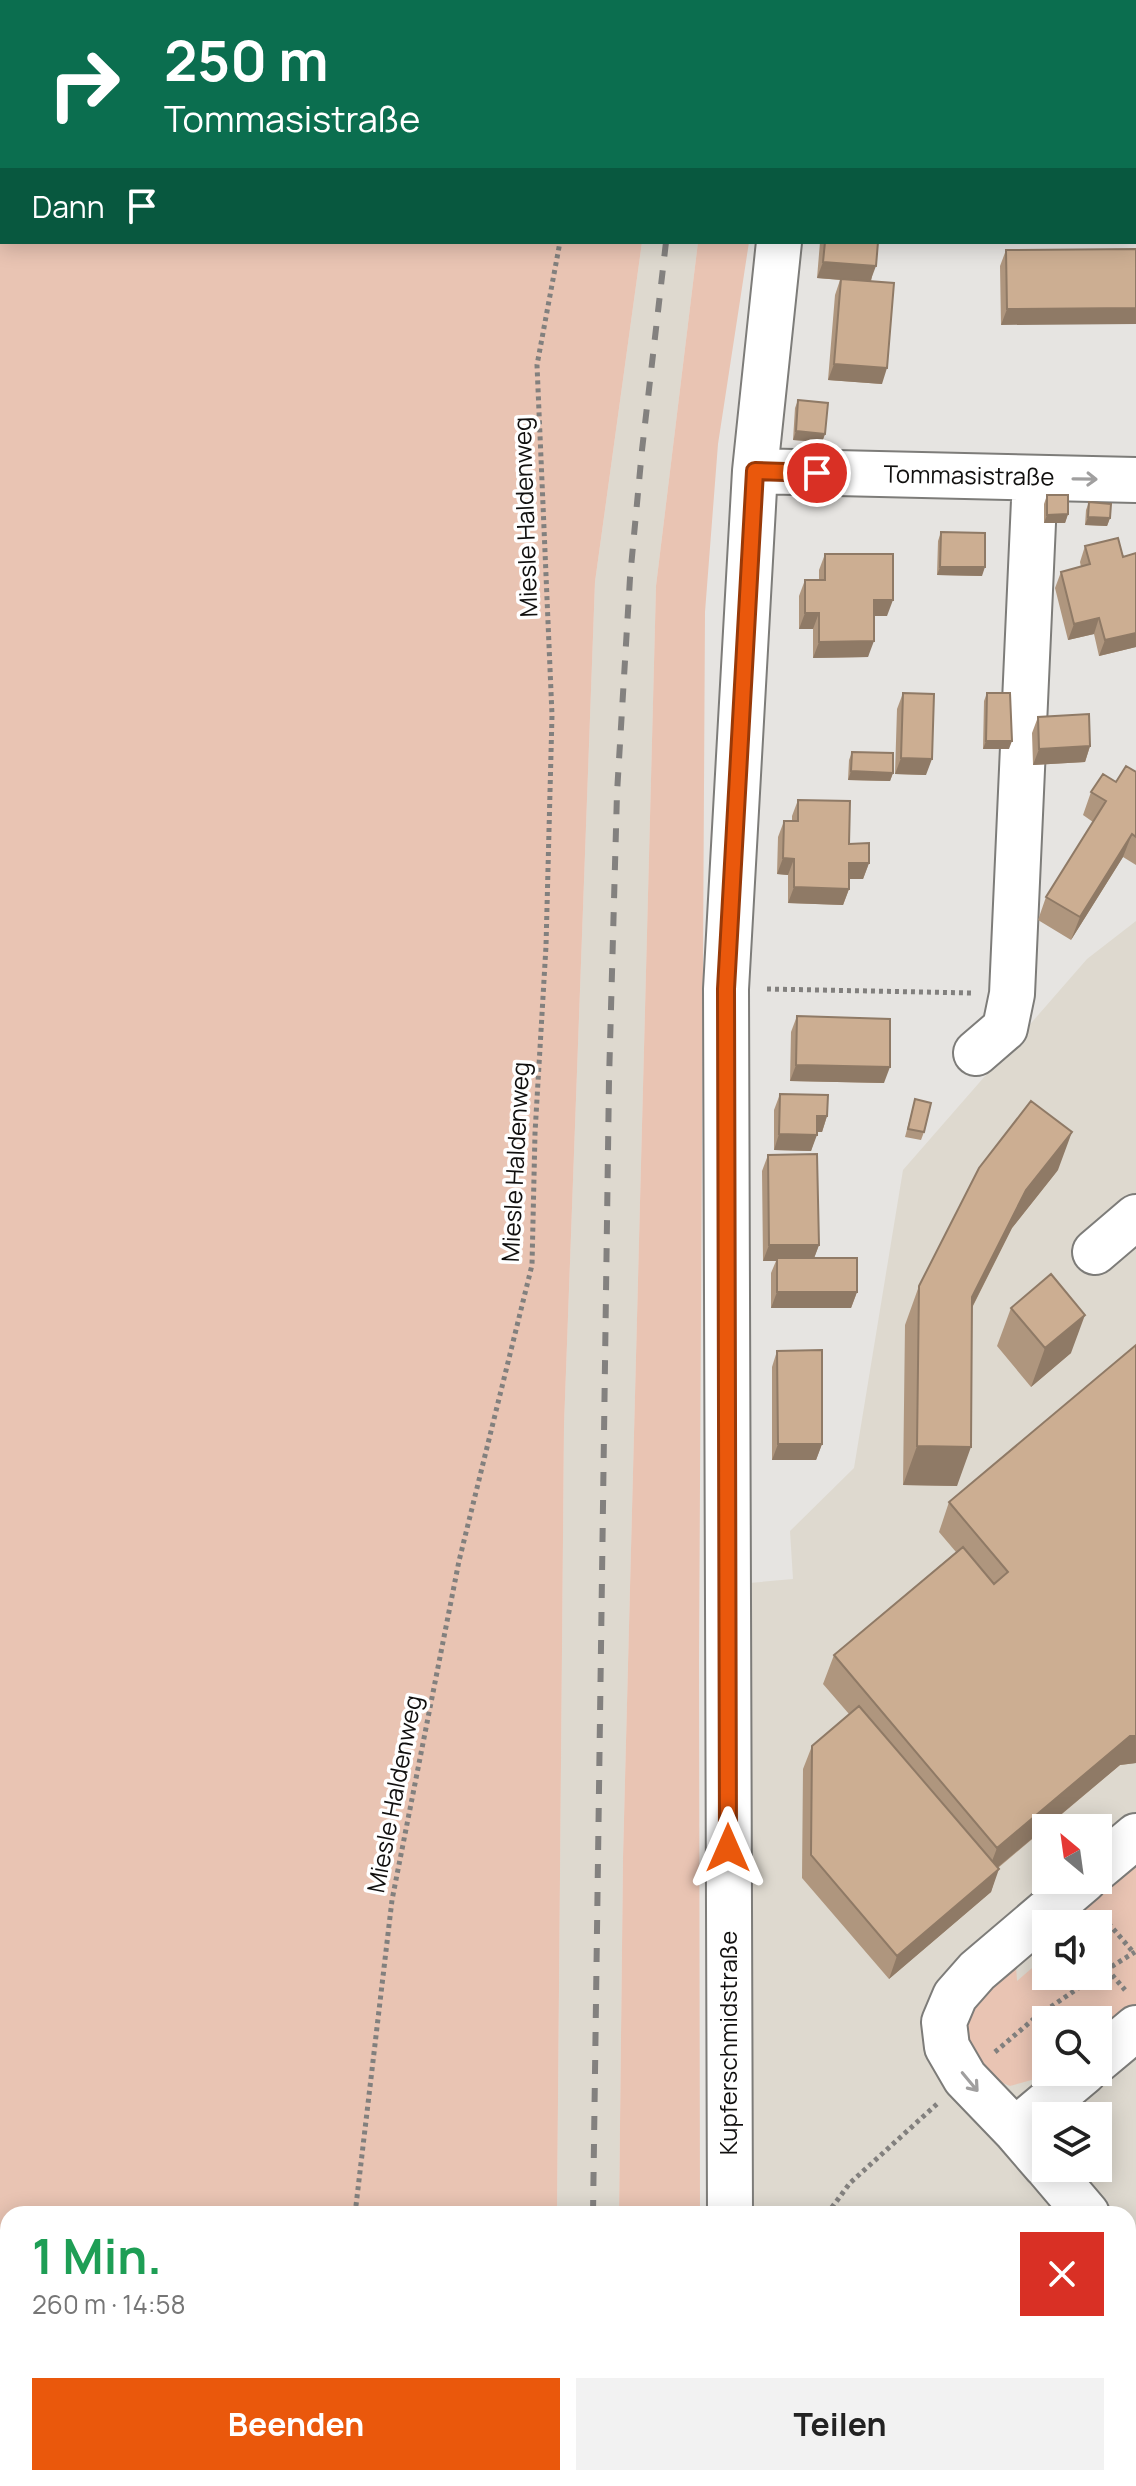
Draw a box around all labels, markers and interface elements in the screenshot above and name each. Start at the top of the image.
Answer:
text: 250 m [164,21,329,98]
icon: right [32,32,136,136]
text: Tommasistraße [164,94,420,143]
icon: arrive [120,184,164,228]
text: Dann [32,186,104,227]
street label: Miesle Haldenweg [505,416,544,618]
pin [783,439,851,507]
icon: arrive [795,451,839,495]
street label: Tommasistraße [883,457,1055,492]
one-way arrow [1071,471,1098,487]
street label: Miesle Haldenweg [493,1061,536,1263]
street label: Miesle Haldenweg [358,1692,429,1895]
position arrow [686,1806,770,1890]
north arrow [1032,1814,1112,1894]
map controls [1032,1814,1112,2182]
button: sound [1032,1910,1112,1990]
street label: Kupferschmidstraße [711,1931,744,2155]
button: search [1032,2006,1112,2086]
one-way arrow [961,2071,979,2091]
button: layers [1032,2102,1112,2182]
text: 1 Min. [32,2223,162,2288]
button: close [1020,2232,1104,2316]
text: 260 m · 14:58 [32,2286,186,2322]
button: Beenden [32,2378,560,2470]
button: Teilen [576,2378,1104,2470]

